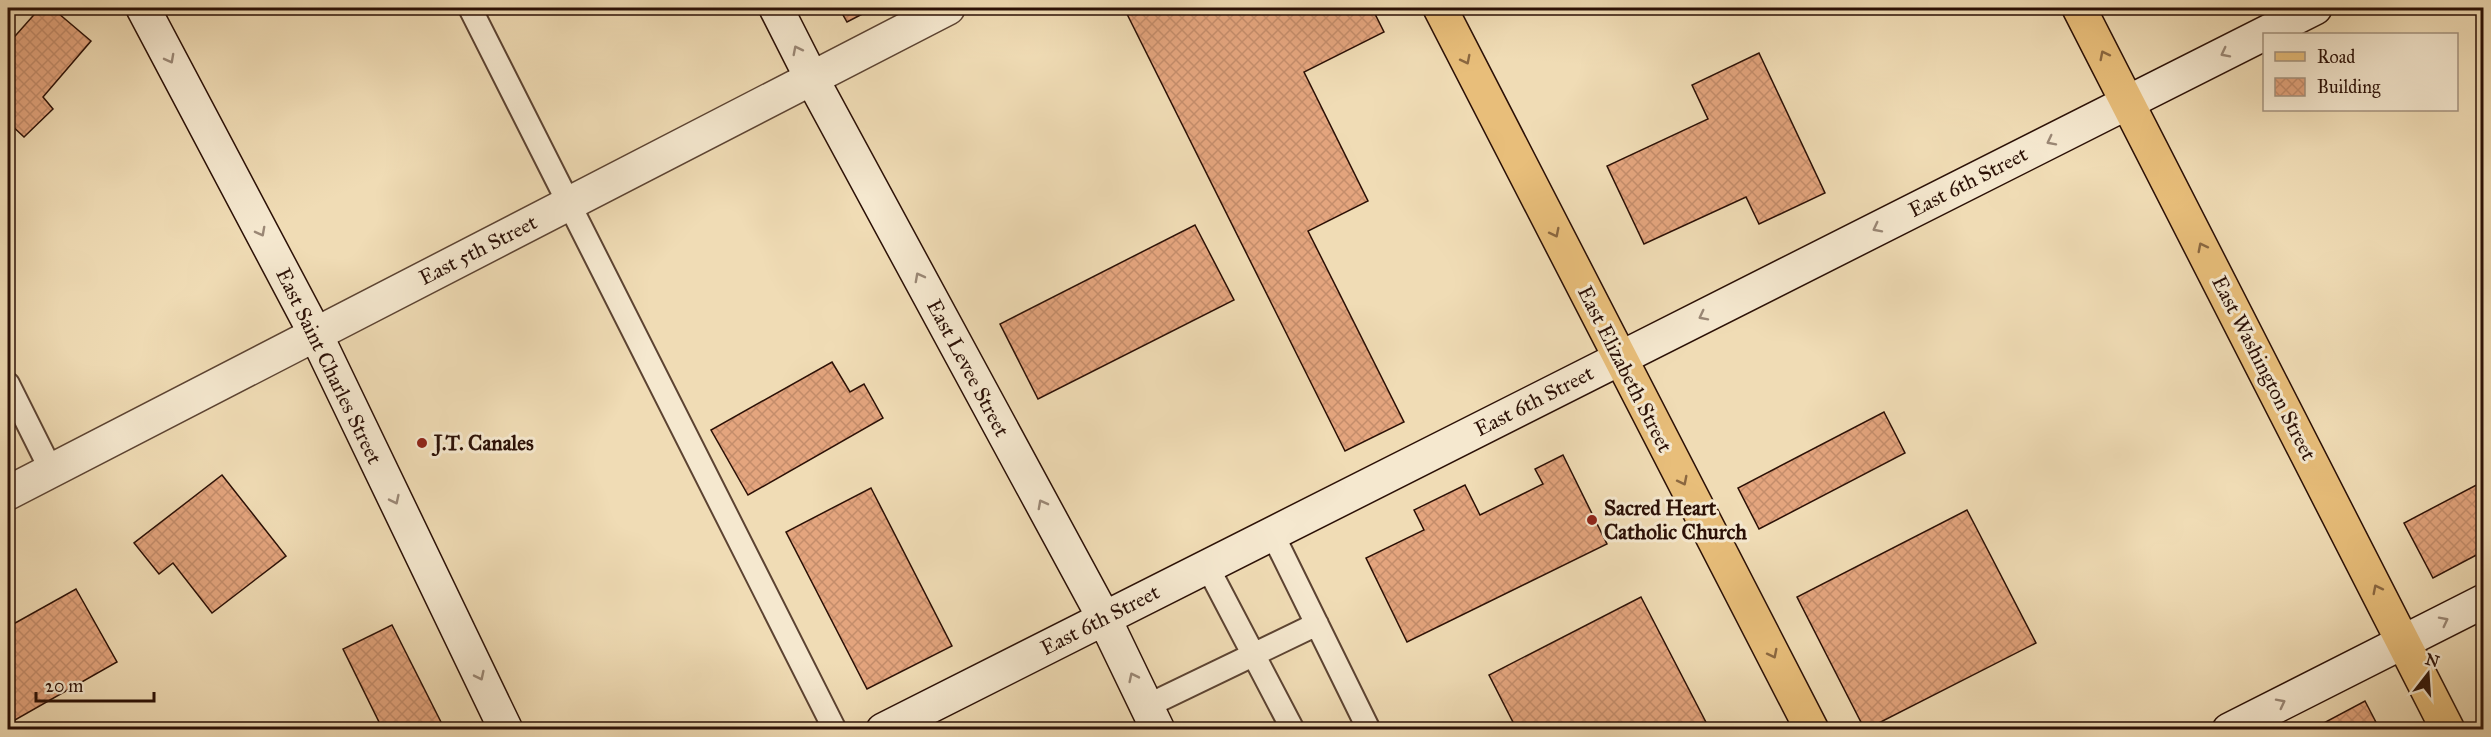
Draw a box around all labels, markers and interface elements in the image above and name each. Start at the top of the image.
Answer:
legend [2263,33,2458,111]
one-way arrow [2220,45,2231,57]
one-way arrow [793,46,804,57]
text: Road [2317,46,2355,68]
one-way arrow [2100,51,2111,61]
one-way arrow [163,53,174,64]
one-way arrow [1459,53,1470,64]
text: Building [2317,76,2381,99]
one-way arrow [2046,133,2057,145]
street label: East 6th Street [1904,141,2032,223]
street label: East 5th Street [415,209,542,291]
one-way arrow [1872,221,1883,233]
one-way arrow [254,225,265,236]
one-way arrow [1548,227,1559,238]
one-way arrow [2198,243,2210,254]
street label: East Saint Charles Street [270,264,388,469]
street label: East Washington Street [2206,271,2322,465]
one-way arrow [915,273,926,284]
street label: East Elizabeth Street [1572,281,1678,457]
street label: East Levee Street [921,295,1015,442]
one-way arrow [1698,309,1709,320]
street label: East 6th Street [1470,360,1598,442]
place label: J.T. Canales [431,430,534,457]
marker: J.T. Canales [415,436,429,450]
one-way arrow [1676,475,1687,485]
one-way arrow [388,494,400,505]
place label: Sacred Heart Catholic Church [1604,495,1747,545]
one-way arrow [1038,500,1049,510]
marker: Sacred Heart Catholic Church [1585,513,1599,527]
street label: East 6th Street [1036,579,1164,661]
one-way arrow [2373,585,2384,596]
one-way arrow [2437,617,2448,628]
north arrow [2398,644,2458,704]
one-way arrow [1766,648,1777,658]
text: N [2423,649,2442,671]
scale bar [36,665,154,703]
one-way arrow [473,669,484,680]
one-way arrow [1128,672,1140,683]
text: 20 m [45,675,83,697]
one-way arrow [2275,699,2286,710]

